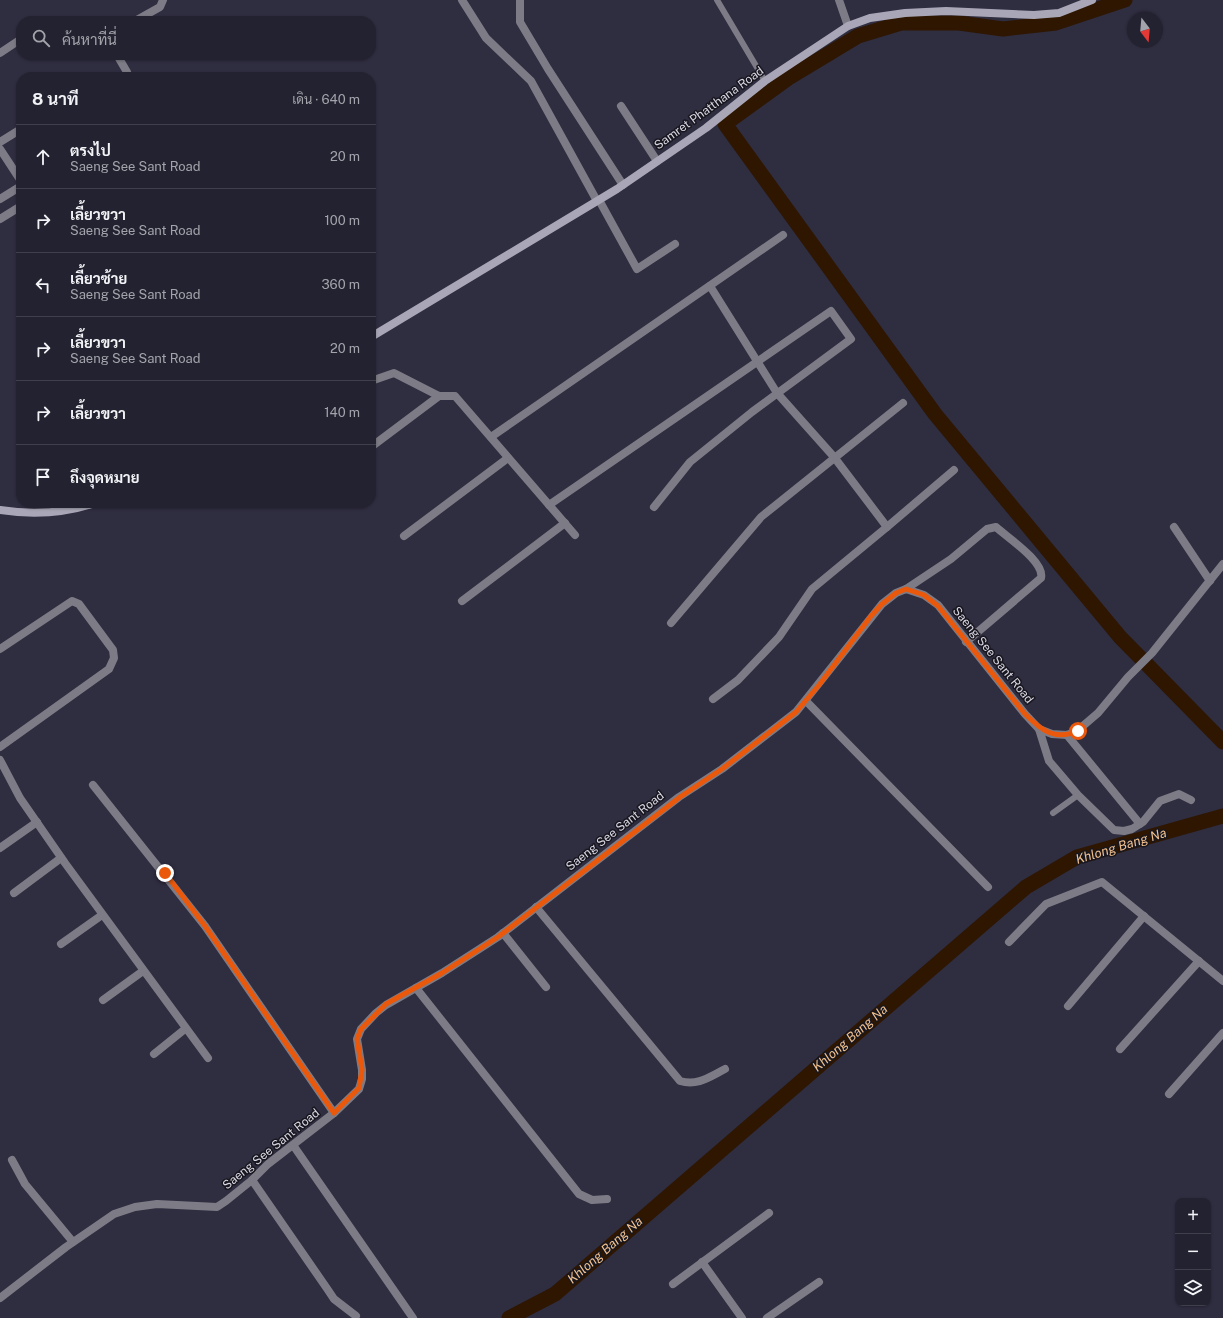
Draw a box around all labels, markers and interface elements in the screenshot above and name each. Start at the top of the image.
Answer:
north arrow [1127,12,1163,48]
search box [16,16,376,60]
icon: search [30,27,52,49]
text: ค้นหาที่นี่ [62,31,117,48]
street label: Samret Phatthana Road [652,64,766,152]
text: 8 นาที [32,89,79,109]
text: เดิน · 640 m [292,92,360,107]
text: ตรงไป [70,142,111,159]
icon: ahead [32,146,54,168]
text: 20 m [330,149,360,164]
text: Saeng See Sant Road [70,159,201,174]
text: เลี้ยวขวา [70,206,126,223]
icon: right [32,210,54,232]
text: 100 m [324,213,360,228]
text: Saeng See Sant Road [70,223,201,238]
text: เลี้ยวซ้าย [70,270,127,287]
icon: left [32,274,54,296]
text: 360 m [322,277,360,292]
text: Saeng See Sant Road [70,287,201,302]
text: เลี้ยวขวา [70,334,126,351]
icon: right [32,338,54,360]
text: 20 m [330,341,360,356]
text: Saeng See Sant Road [70,351,201,366]
icon: right [32,402,54,424]
text: เลี้ยวขวา [70,405,126,422]
text: 140 m [324,405,360,420]
icon: arrive [32,466,54,488]
text: ถึงจุดหมาย [70,469,140,486]
street label: Saeng See Sant Road [950,604,1036,706]
route start [1069,722,1087,740]
street label: Saeng See Sant Road [563,788,667,874]
water label: Khlong Bang Na [1074,825,1168,867]
route end [156,864,174,882]
water label: Khlong Bang Na [809,1001,891,1075]
street label: Saeng See Sant Road [220,1106,322,1192]
map controls [1175,1198,1211,1306]
button: + [1175,1198,1211,1234]
water label: Khlong Bang Na [564,1213,646,1287]
button: − [1175,1234,1211,1270]
button: layers [1175,1270,1211,1306]

